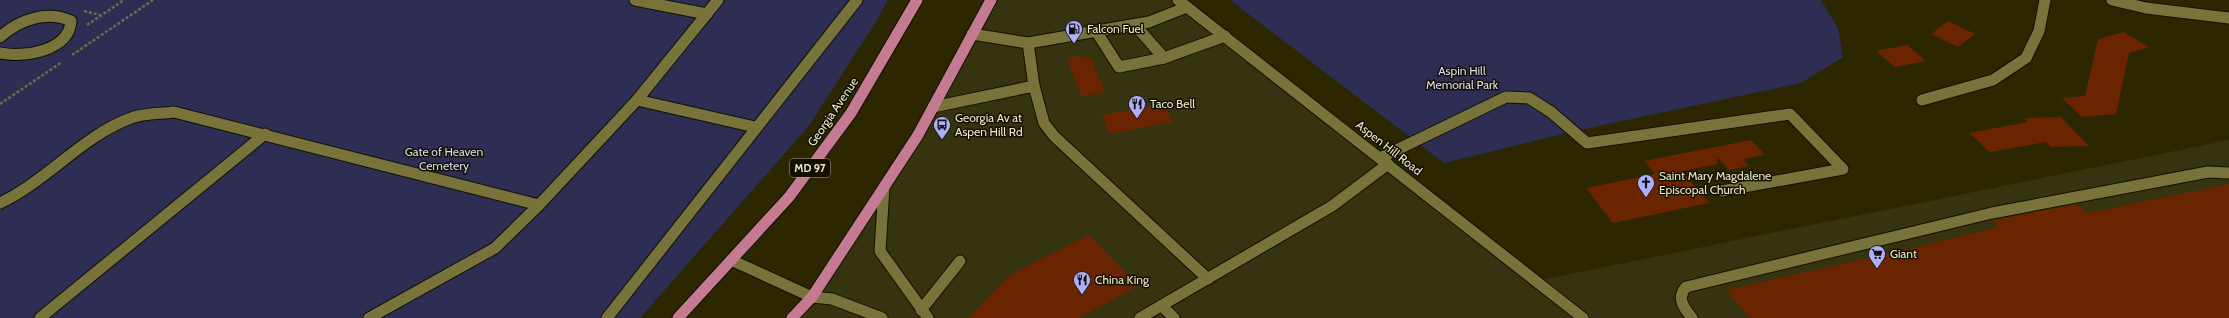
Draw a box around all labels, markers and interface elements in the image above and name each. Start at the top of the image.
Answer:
fuel station icon: Falcon Fuel [1064,19,1084,44]
place label: Falcon Fuel [1087,21,1144,36]
park label: Aspin Hill Memorial Park [1426,63,1499,92]
street label: Georgia Avenue [804,74,861,149]
restaurant icon: Taco Bell [1127,94,1147,119]
place label: Taco Bell [1150,96,1195,111]
place label: Georgia Av at Aspen Hill Rd [955,110,1023,139]
bus stop icon: Georgia Av at Aspen Hill Rd [932,115,952,140]
street label: Aspen Hill Road [1353,117,1425,178]
park label: Gate of Heaven Cemetery [405,144,483,173]
road number: MD 97 [790,159,830,177]
place label: Saint Mary Magdalene Episcopal Church [1659,168,1771,197]
church icon: Saint Mary Magdalene Episcopal Church [1636,173,1656,198]
supermarket icon: Giant [1867,244,1887,269]
place label: Giant [1890,246,1917,261]
restaurant icon: China King [1072,270,1092,295]
place label: China King [1095,272,1150,287]

